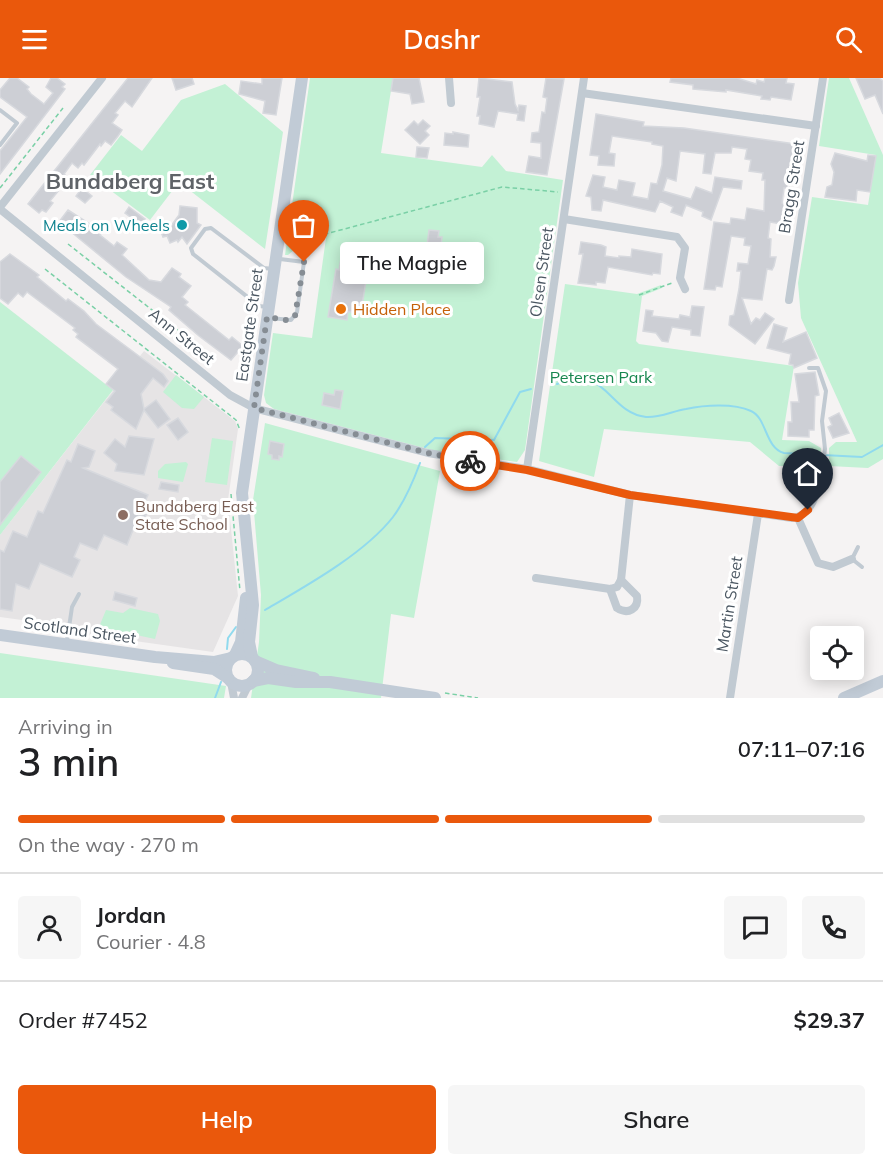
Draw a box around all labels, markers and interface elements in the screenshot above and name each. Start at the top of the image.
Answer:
text: Dashr [403,22,480,56]
icon: menu [18,23,51,56]
icon: search [832,23,865,56]
street label: Bragg Street [774,139,808,235]
district label: Bundaberg East [46,167,214,195]
pin [278,200,329,262]
icon: bag [287,209,320,242]
place label: Meals on Wheels [43,215,170,235]
marker: Meals on Wheels [175,218,189,232]
street label: Olsen Street [525,225,557,318]
callout: The Magpie [340,241,484,283]
text: The Magpie [357,250,467,275]
street label: Eastgate Street [231,267,267,383]
place label: Hidden Place [353,299,451,319]
marker: Hidden Place [334,302,348,316]
street label: Ann Street [145,303,219,369]
park label: Petersen Park [550,367,653,387]
courier [440,431,500,491]
icon: bike [454,445,487,478]
pin [782,448,833,510]
icon: home [791,457,824,490]
place label: Bundaberg East State School [135,496,254,534]
marker: Bundaberg East State School [116,508,130,522]
street label: Martin Street [712,554,747,653]
street label: Scotland Street [23,612,138,648]
map controls [810,626,864,680]
button: locate [810,626,864,680]
text: Arriving in [18,714,113,739]
text: 07:11–07:16 [738,735,865,763]
text: 3 min [18,737,119,786]
text: On the way · 270 m [18,832,199,857]
button: person [18,896,81,959]
button: chat [724,896,787,959]
button: phone [802,896,865,959]
text: Jordan [96,901,166,929]
text: Courier · 4.8 [96,929,206,954]
text: Order #7452 [18,1006,148,1034]
text: $29.37 [794,1006,865,1034]
button: Help [18,1085,436,1154]
button: Share [448,1085,865,1154]

